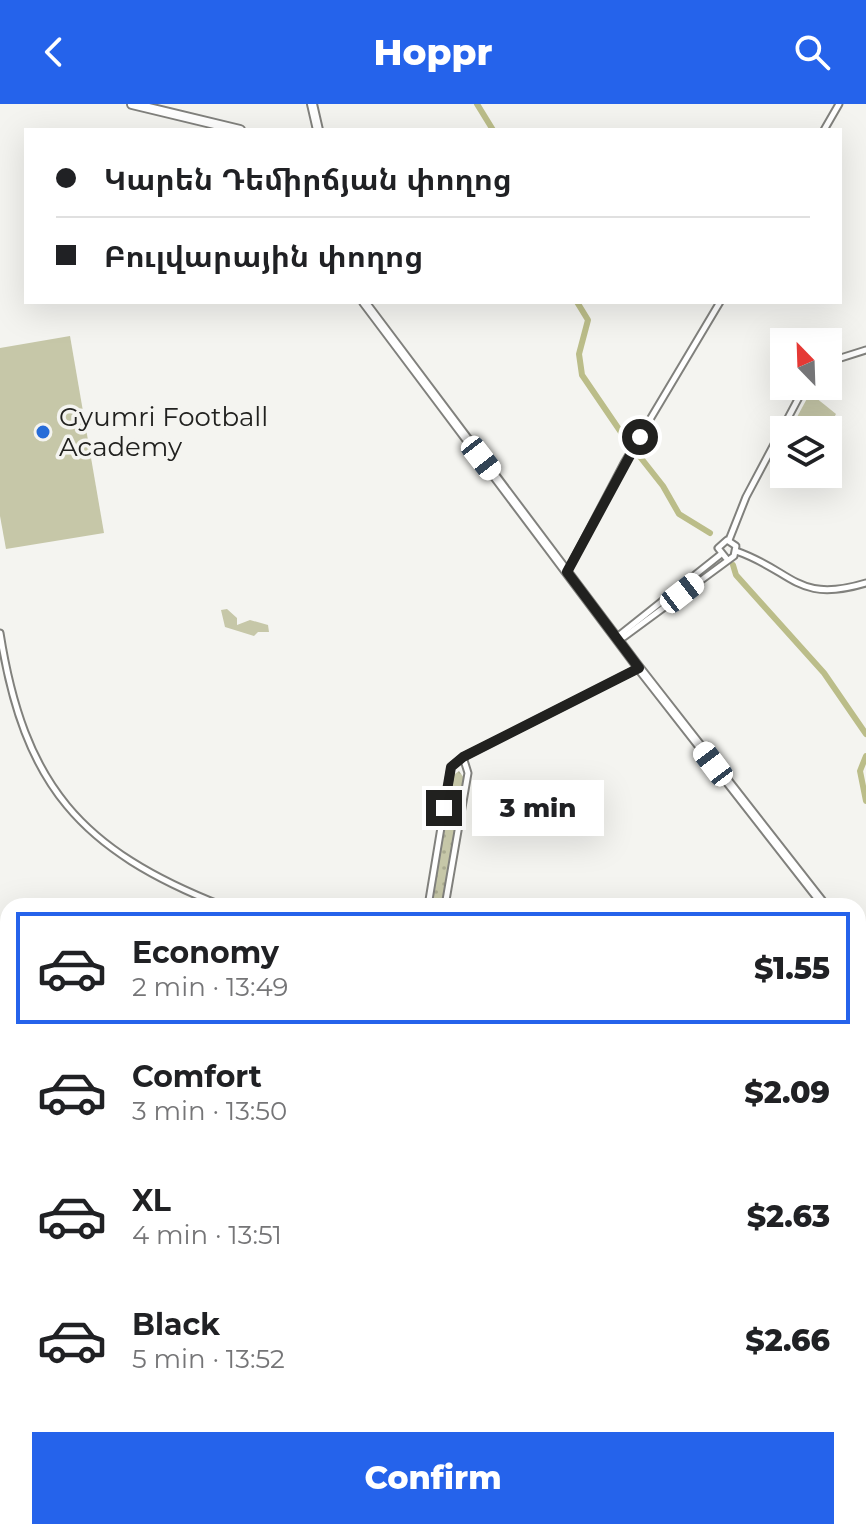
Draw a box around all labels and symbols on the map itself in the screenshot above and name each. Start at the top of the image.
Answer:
north arrow [770,328,842,400]
place label: Gyumri Football Academy [59,401,268,463]
route start [622,419,658,455]
marker: Gyumri Football Academy [34,423,52,441]
car [457,432,505,484]
car [656,569,708,617]
car [689,738,737,790]
callout: 3 min [472,780,604,836]
route end [426,790,462,826]

